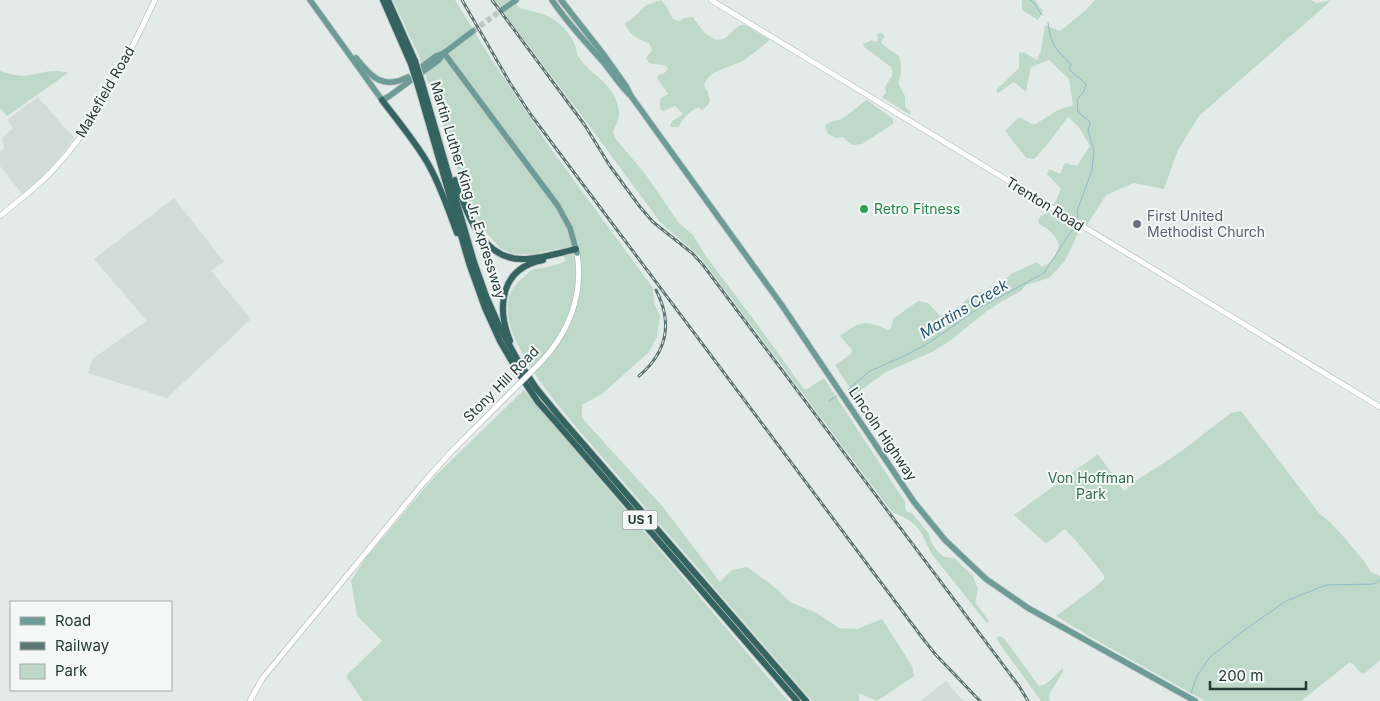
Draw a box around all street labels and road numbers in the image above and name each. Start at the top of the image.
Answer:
street label: Makefield Road [72,43,138,140]
street label: Martin Luther King Jr. Expressway [427,79,510,301]
street label: Trenton Road [1003,173,1087,234]
street label: Stony Hill Road [459,342,542,425]
street label: Lincoln Highway [846,384,921,484]
road number: US 1 [622,510,658,530]

